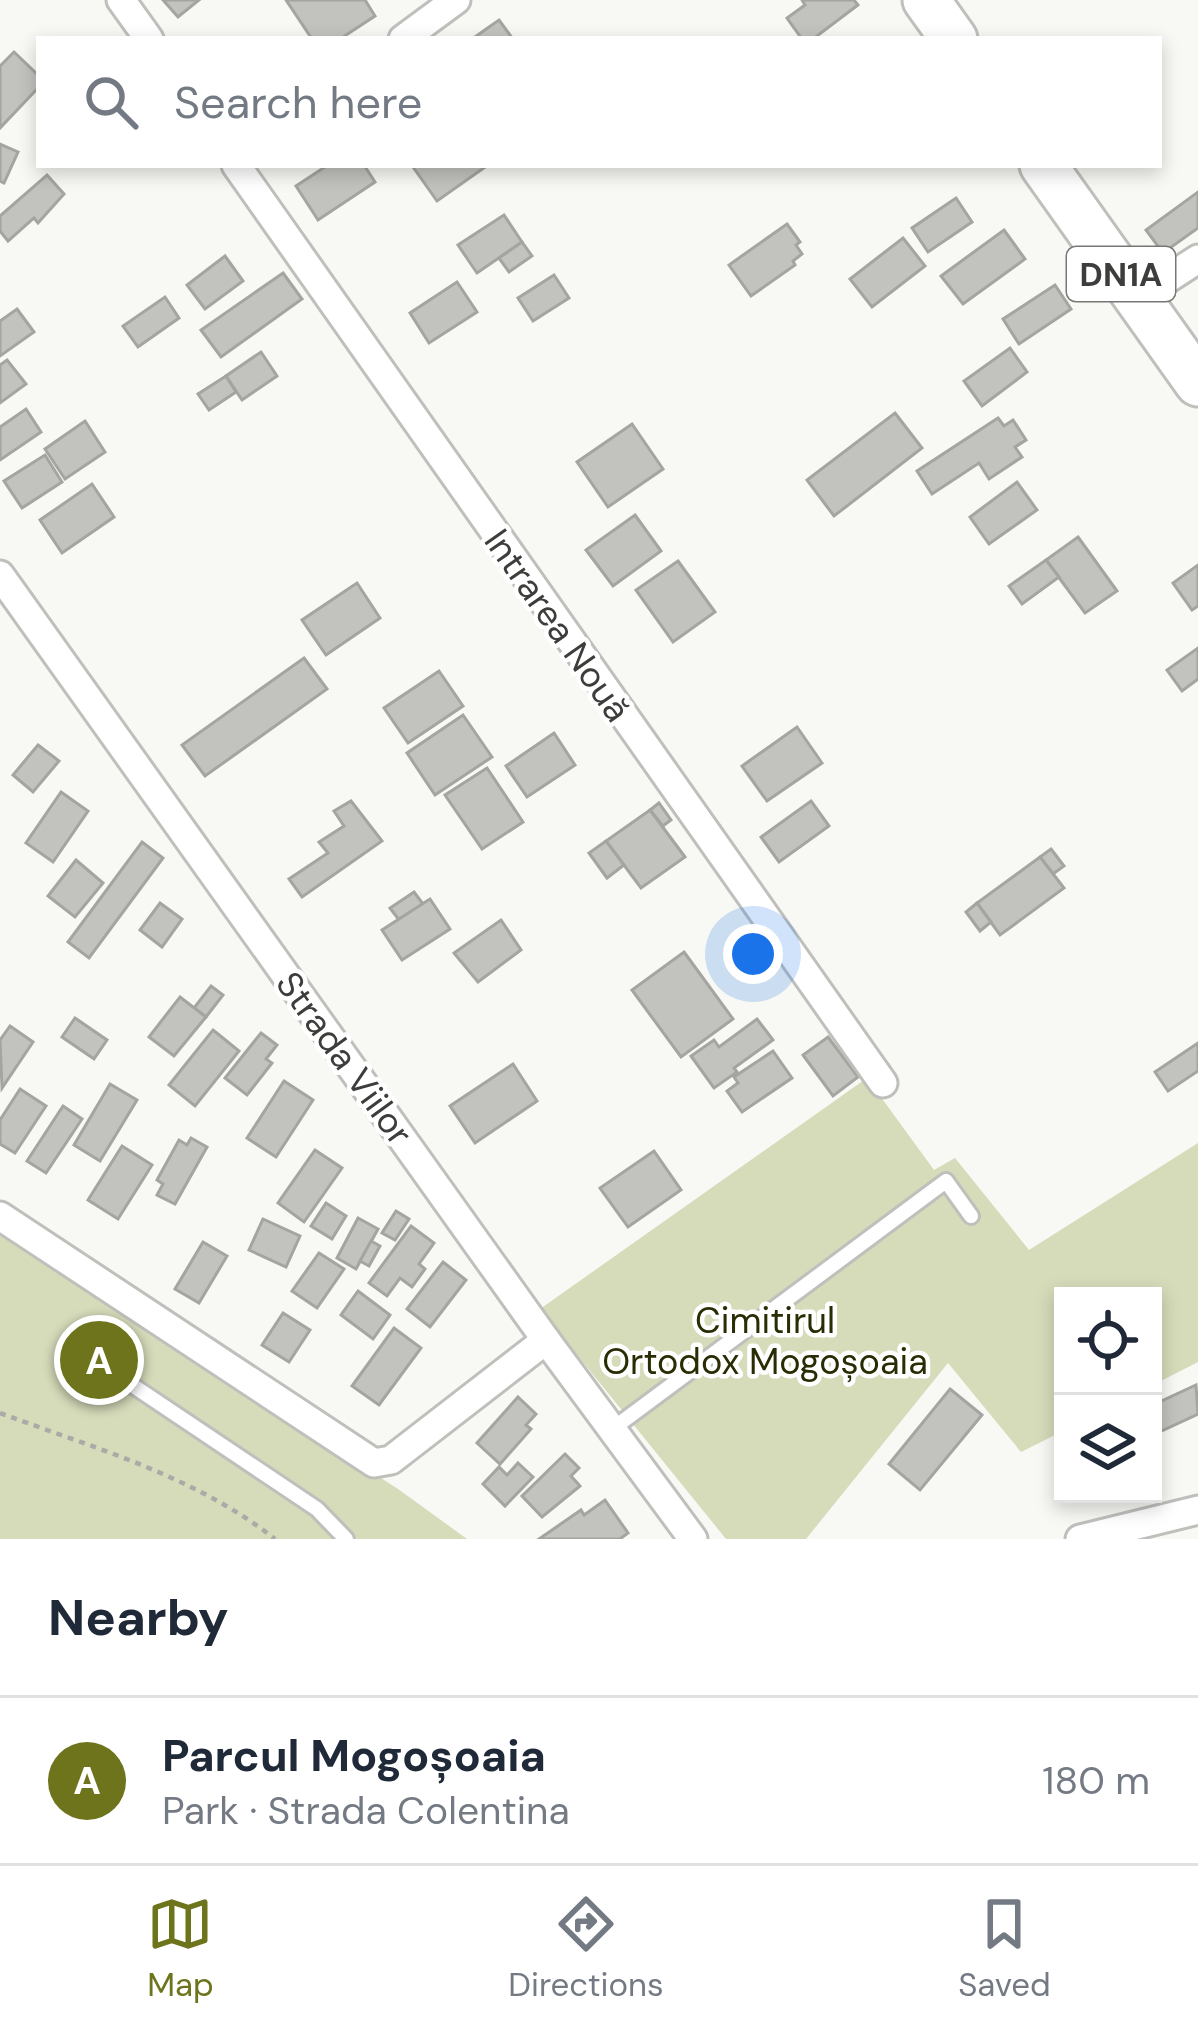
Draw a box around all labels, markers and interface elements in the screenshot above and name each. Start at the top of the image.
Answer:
search box [36,36,1162,168]
icon: search [78,69,144,135]
text: Search here [174,73,422,132]
road number: DN1A [1067,247,1175,301]
street label: Intrarea Nouă [474,520,641,731]
your location [723,924,783,984]
street label: Strada Viilor [266,962,423,1155]
map controls [1054,1287,1162,1503]
button: locate [1054,1287,1162,1395]
park label: Cimitirul Ortodox Mogoșoaia [602,1297,928,1385]
pin: A [60,1315,138,1405]
button: layers [1054,1395,1162,1503]
text: Nearby [48,1584,229,1651]
text: Parcul Mogoșoaia [162,1726,546,1785]
text: A [73,1755,101,1806]
text: 180 m [1042,1755,1150,1806]
text: Park · Strada Colentina [162,1785,570,1836]
tab: Map [147,1891,214,2006]
tab: Directions [508,1891,664,2006]
tab: Saved [958,1891,1051,2006]

